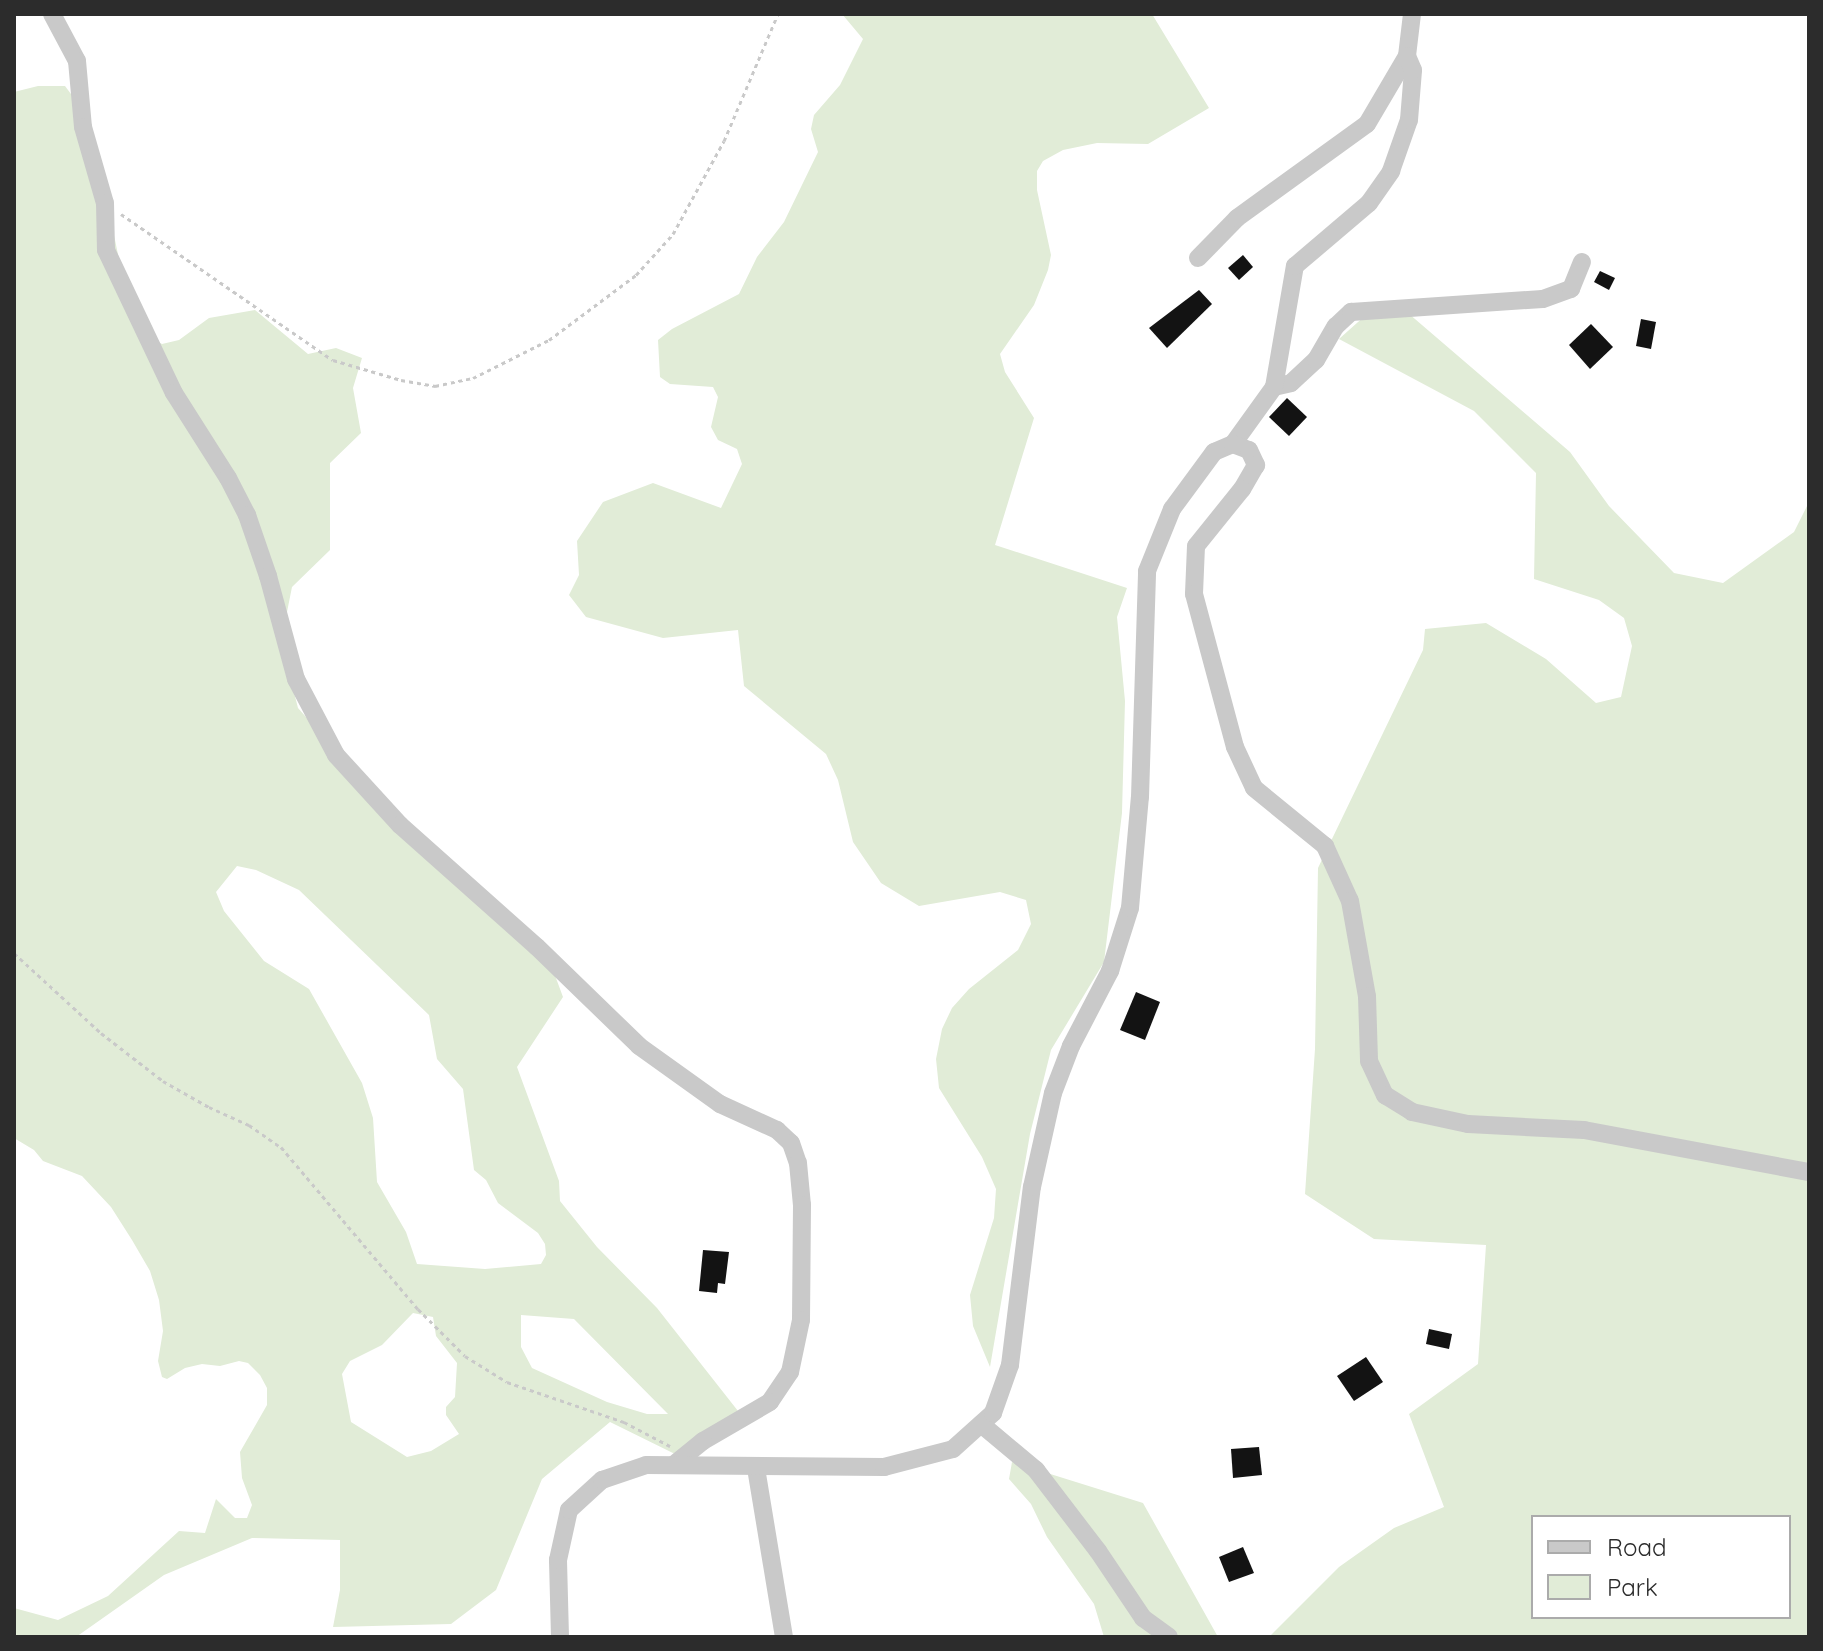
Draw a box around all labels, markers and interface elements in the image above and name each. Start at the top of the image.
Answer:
legend [1531,1515,1791,1619]
text: Road [1607,1532,1667,1562]
text: Park [1607,1572,1658,1602]

